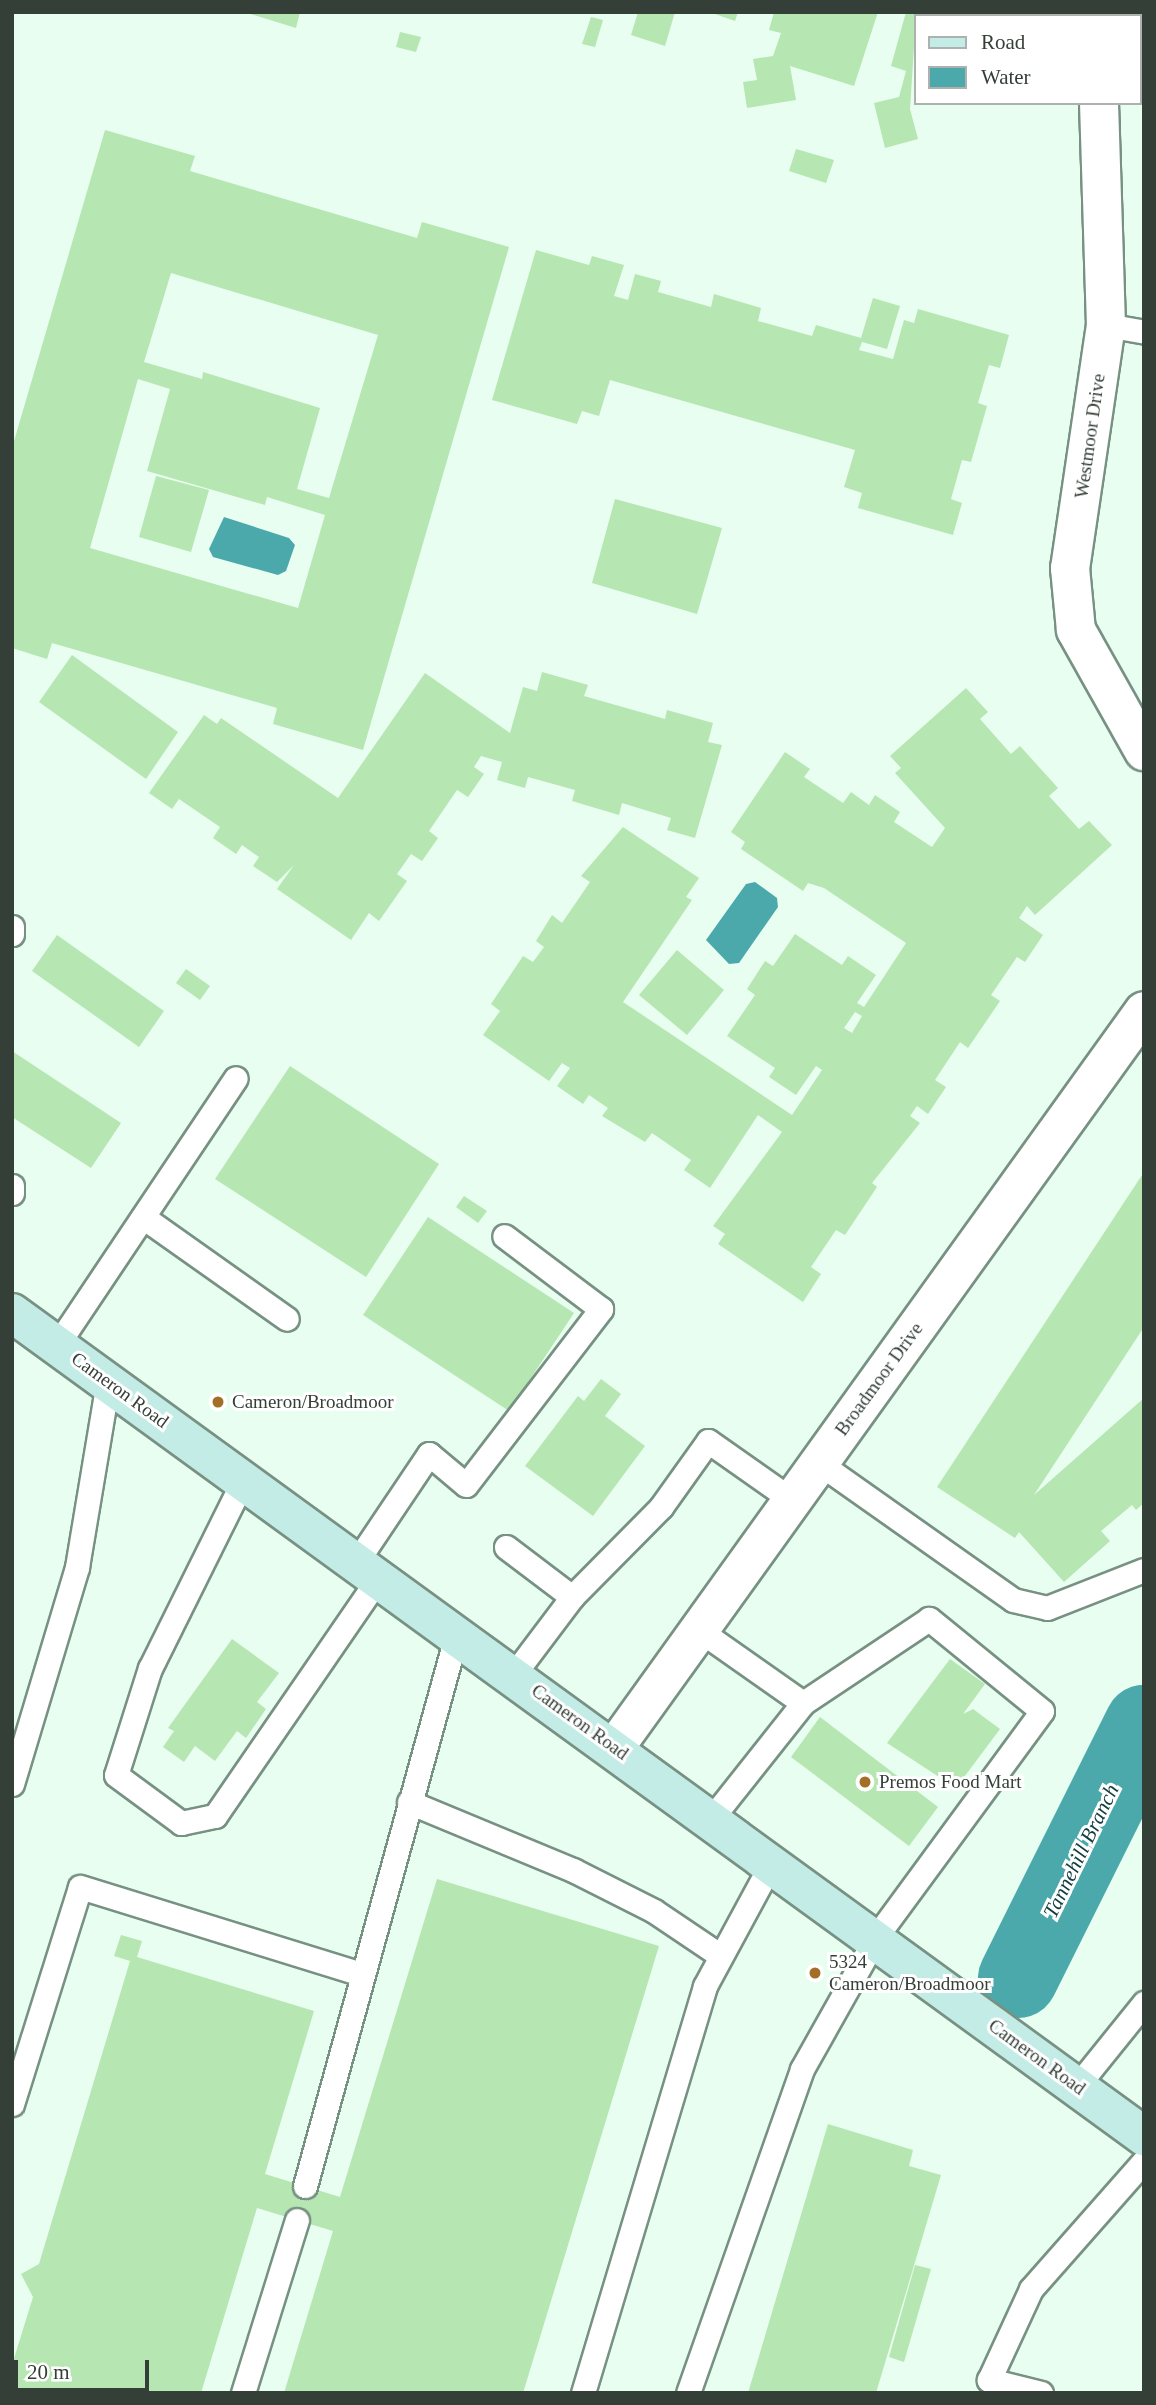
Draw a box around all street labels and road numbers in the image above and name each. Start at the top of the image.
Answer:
street label: Westmoor Drive [1070,372,1110,500]
street label: Broadmoor Drive [830,1318,928,1440]
street label: Cameron Road [67,1347,173,1433]
street label: Cameron Road [527,1679,633,1765]
street label: Cameron Road [984,2014,1090,2100]

